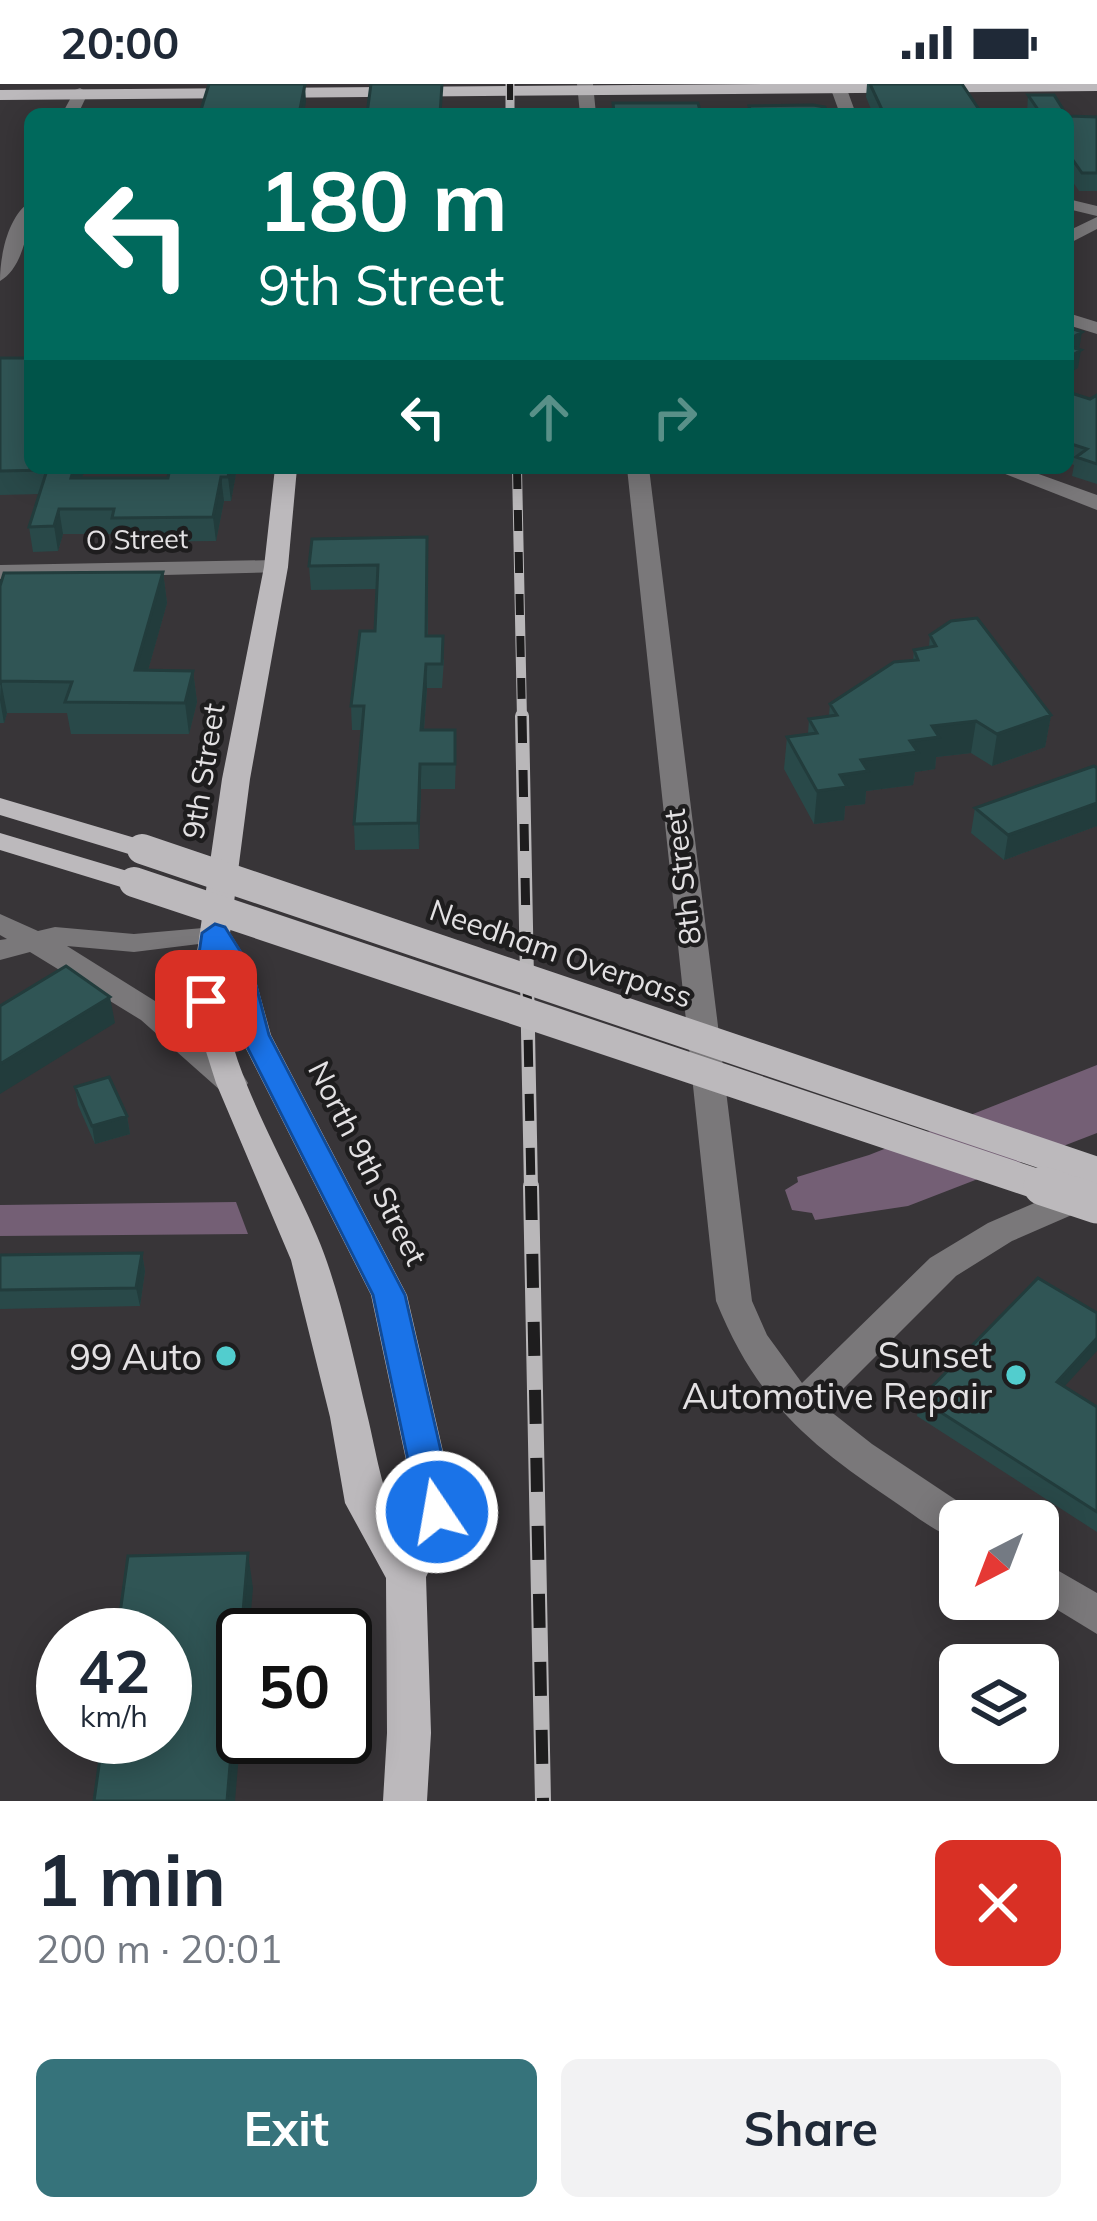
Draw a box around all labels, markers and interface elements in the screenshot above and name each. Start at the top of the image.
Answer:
text: 20:00 [60,14,179,70]
text: 180 m [258,147,508,252]
icon: left [60,156,216,312]
text: 9th Street [258,251,504,319]
icon: left [390,384,456,450]
icon: ahead [516,384,582,450]
icon: right [642,384,708,450]
street label: O Street [85,521,189,557]
street label: 9th Street [174,700,232,842]
street label: 8th Street [655,807,709,947]
street label: Needham Overpass [425,890,697,1016]
pin [155,950,257,1052]
icon: arrive [173,968,239,1034]
street label: North 9th Street [300,1055,436,1271]
place label: Sunset Automotive Repair [682,1332,992,1418]
place label: 99 Auto [69,1334,202,1379]
marker: 99 Auto [213,1343,239,1369]
marker: Sunset Automotive Repair [1003,1362,1029,1388]
position arrow [374,1449,500,1575]
north arrow [939,1500,1059,1620]
map controls [939,1500,1059,1764]
speed limit sign: 50 [216,1608,372,1764]
text: 42 [78,1633,150,1708]
button: layers [939,1644,1059,1764]
text: km/h [80,1697,148,1735]
text: 1 min [36,1834,226,1924]
button: close [935,1840,1061,1966]
text: 200 m · 20:01 [36,1924,282,1973]
button: Exit [36,2059,537,2197]
button: Share [561,2059,1061,2197]

